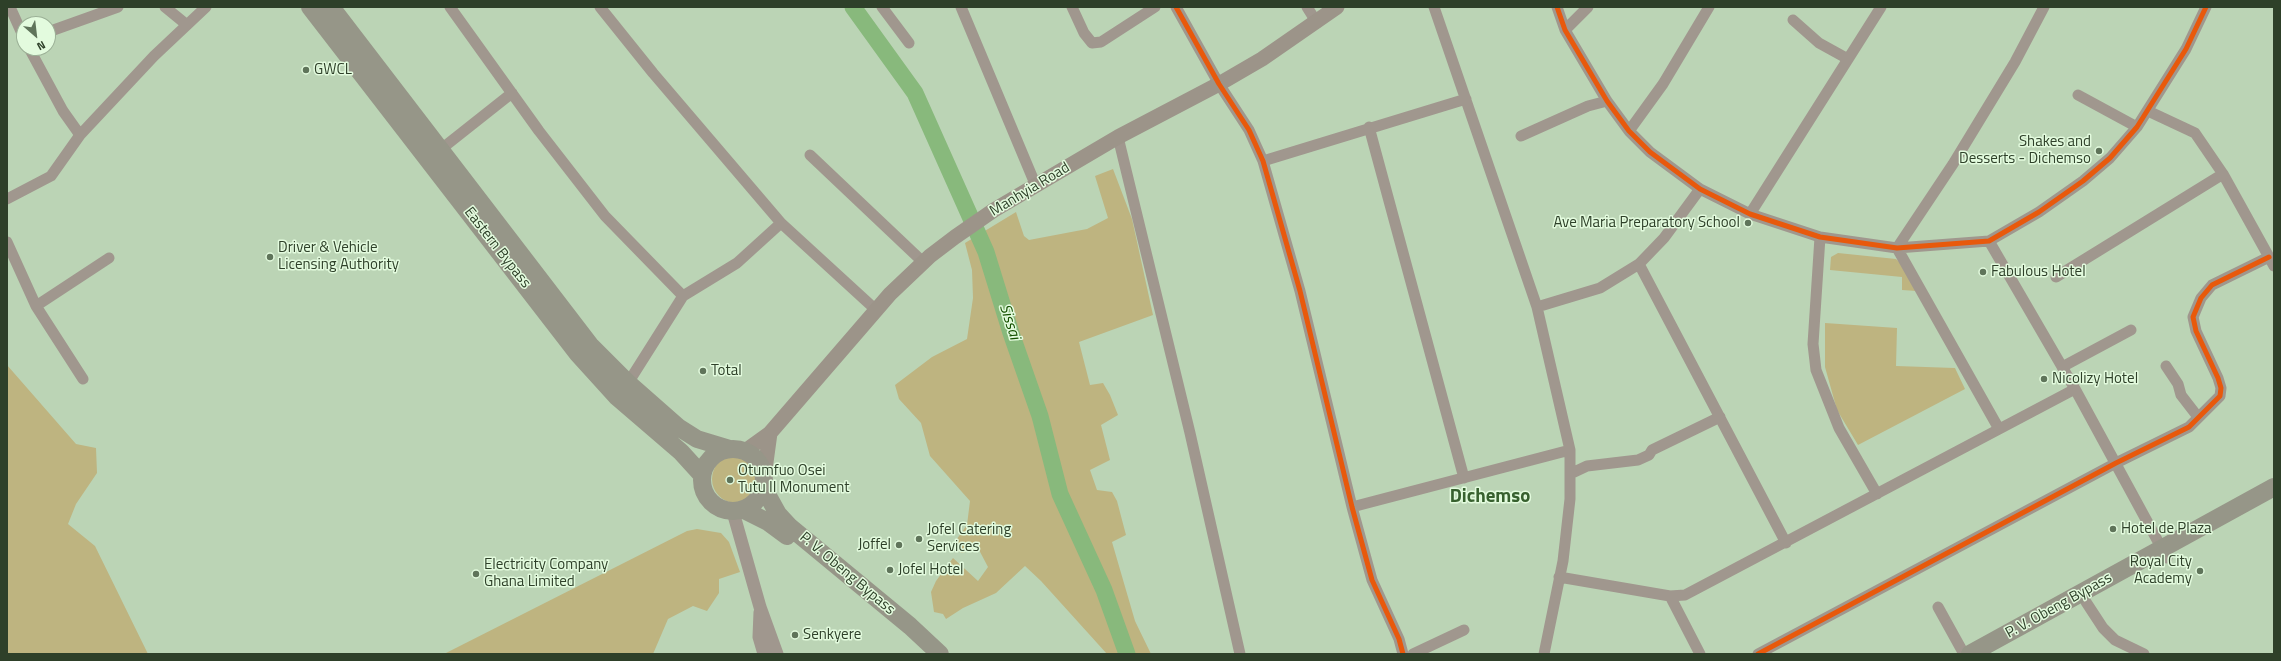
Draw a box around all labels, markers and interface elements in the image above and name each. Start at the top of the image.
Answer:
north arrow [16,16,56,56]
text: N [34,37,48,55]
place label: GWCL [314,61,352,79]
marker: GWCL [301,65,311,75]
place label: Shakes and Desserts - Dichemso [1959,133,2091,168]
marker: Shakes and Desserts - Dichemso [2094,146,2104,156]
street label: Manhyia Road [987,159,1073,221]
street label: Eastern Bypass [460,204,534,292]
place label: Ave Maria Preparatory School [1553,214,1740,232]
marker: Ave Maria Preparatory School [1743,218,1753,228]
place label: Driver & Vehicle Licensing Authority [278,239,399,274]
marker: Driver & Vehicle Licensing Authority [265,252,275,262]
place label: Fabulous Hotel [1991,263,2086,281]
marker: Fabulous Hotel [1978,267,1988,277]
water label: Sissai [994,302,1024,342]
place label: Total [711,362,742,380]
marker: Total [698,366,708,376]
place label: Nicolizy Hotel [2052,370,2138,388]
marker: Nicolizy Hotel [2039,374,2049,384]
place label: Otumfuo Osei Tutu II Monument [738,462,850,497]
marker: Otumfuo Osei Tutu II Monument [725,475,735,485]
district label: Dichemso [1450,486,1530,508]
place label: Hotel de Plaza [2121,520,2212,538]
place label: Jofel Catering Services [927,521,1011,556]
marker: Hotel de Plaza [2108,524,2118,534]
street label: P. V. Obeng Bypass [796,529,898,619]
marker: Jofel Catering Services [914,534,924,544]
place label: Joffel [858,536,891,554]
marker: Joffel [894,540,904,550]
place label: Royal City Academy [2130,553,2192,588]
place label: Electricity Company Ghana Limited [484,556,608,591]
place label: Jofel Hotel [898,561,964,579]
marker: Jofel Hotel [885,565,895,575]
marker: Royal City Academy [2195,566,2205,576]
marker: Electricity Company Ghana Limited [471,569,481,579]
street label: P. V. Obeng Bypass [2003,569,2115,643]
place label: Senkyere [803,626,861,644]
marker: Senkyere [790,630,800,640]

